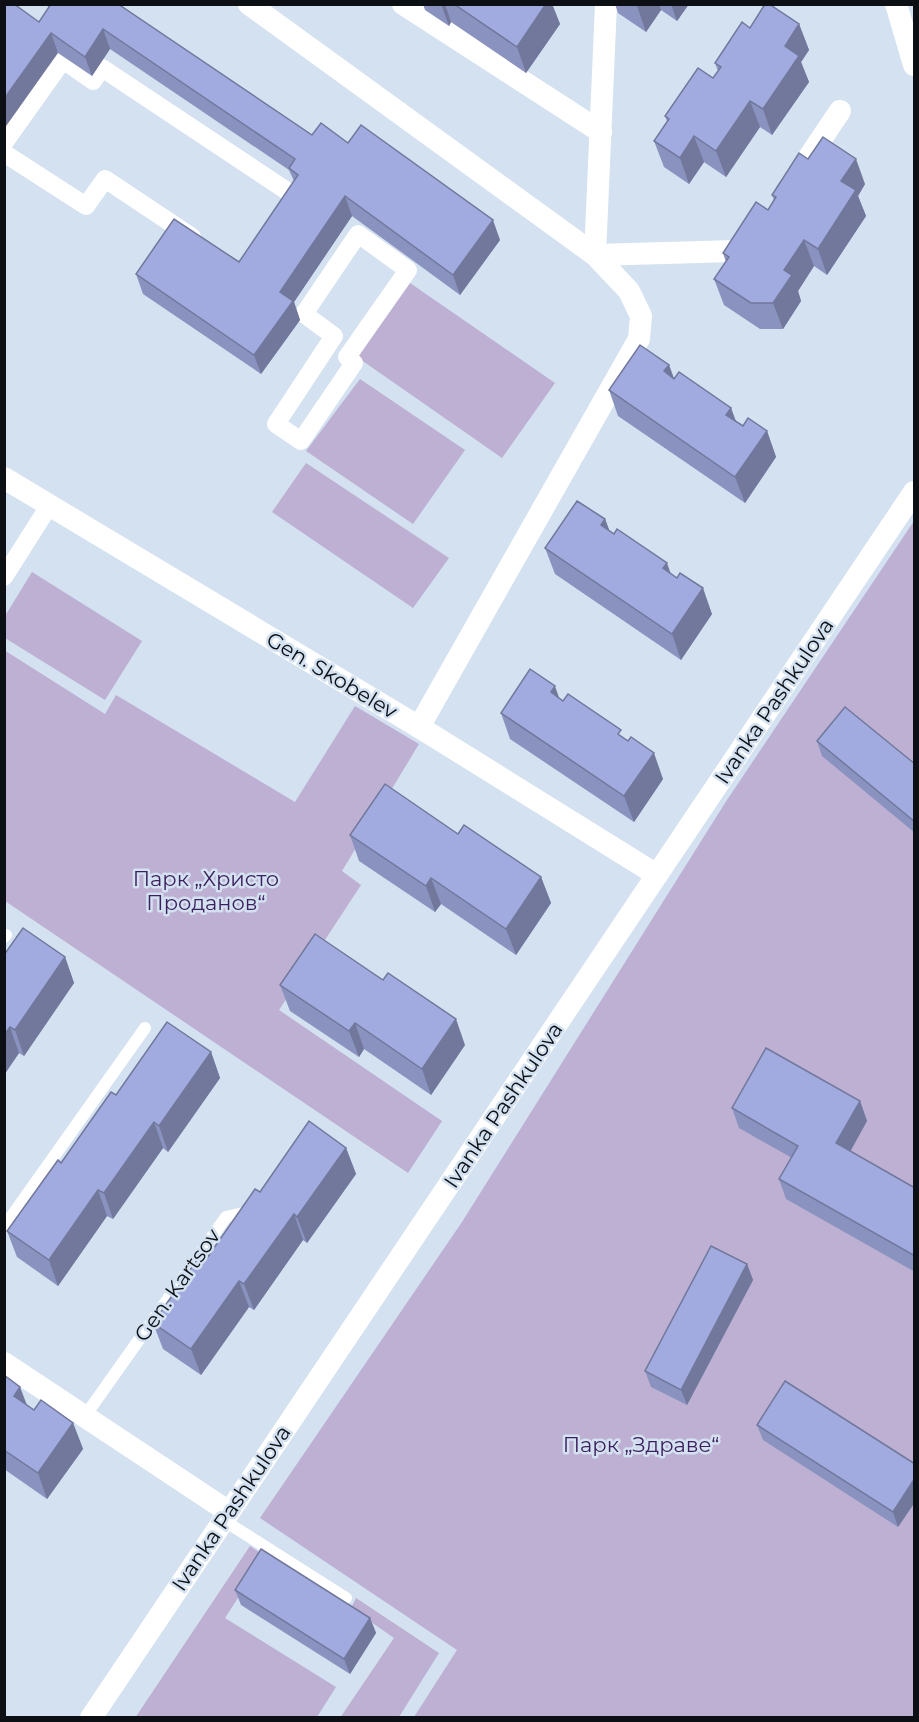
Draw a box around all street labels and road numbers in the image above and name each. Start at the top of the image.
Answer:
street label: Ivanka Pashkulova [709,614,839,788]
street label: Gen. Skobelev [262,626,402,724]
street label: Ivanka Pashkulova [438,1018,568,1192]
street label: Gen. Kartsov [129,1223,225,1346]
street label: Ivanka Pashkulova [166,1421,296,1595]

